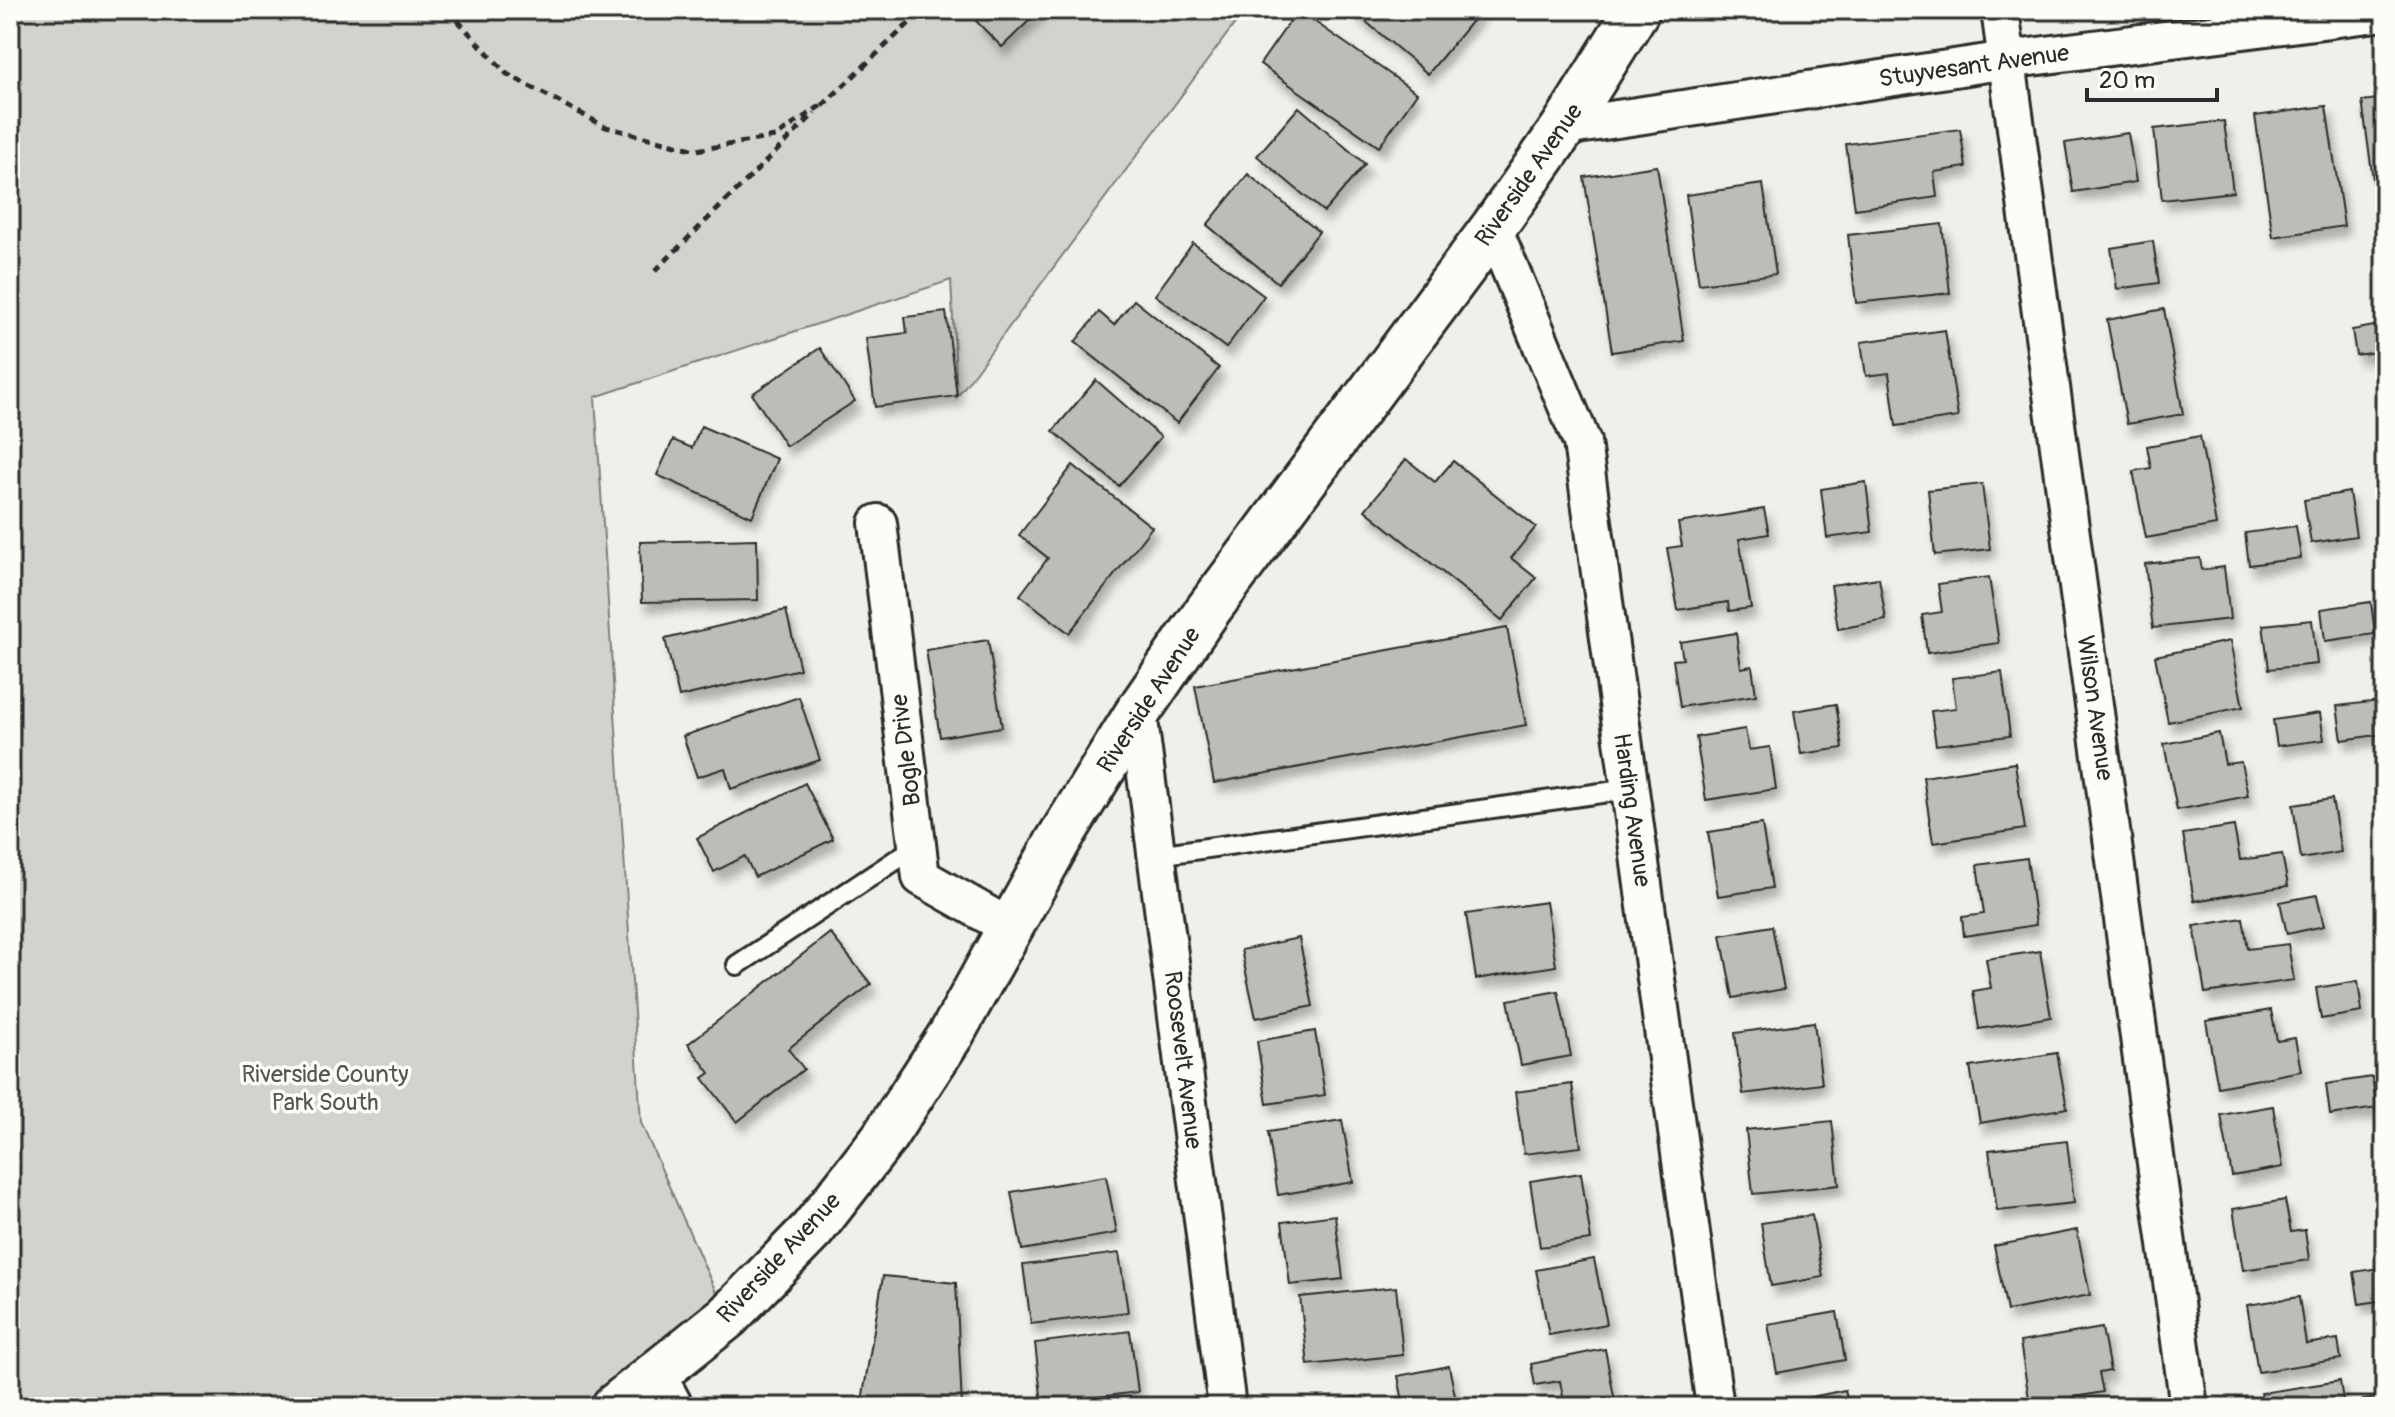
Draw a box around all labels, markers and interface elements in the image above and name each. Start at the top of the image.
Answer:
street label: Stuyvesant Avenue [1877,38,2071,94]
scale bar [2087,52,2217,102]
text: 20 m [2099,66,2155,95]
street label: Riverside Avenue [1469,98,1589,252]
street label: Riverside Avenue [1091,622,1207,778]
street label: Wilson Avenue [2070,633,2120,783]
street label: Bogle Drive [885,692,927,808]
street label: Harding Avenue [1607,731,1657,889]
street label: Roosevelt Avenue [1158,969,1208,1151]
park label: Riverside County Park South [241,1060,409,1117]
street label: Riverside Avenue [711,1187,847,1329]

